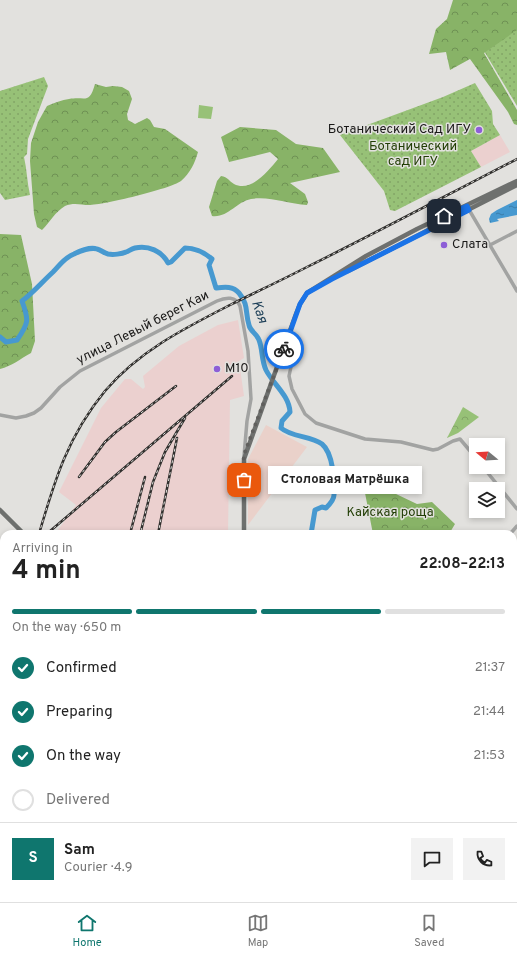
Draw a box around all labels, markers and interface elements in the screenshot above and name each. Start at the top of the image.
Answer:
place label: Ботанический Сад ИГУ [328,122,471,138]
marker: Ботанический Сад ИГУ [474,125,484,135]
park label: Ботанический сад ИГУ [369,139,457,170]
pin [427,199,461,233]
icon: home [433,205,455,227]
place label: Слата [452,237,488,253]
marker: Слата [439,240,449,250]
street label: улица Левый берег Каи [74,288,212,368]
water label: Кая [247,298,271,327]
courier [264,329,304,369]
icon: bike [273,338,295,360]
place label: M10 [225,361,249,377]
marker: M10 [212,364,222,374]
north arrow [469,438,505,474]
map controls [469,438,505,518]
pin [227,463,261,497]
callout: Столовая Матрёшка [268,466,422,494]
icon: bag [233,469,255,491]
text: Столовая Матрёшка [281,472,409,488]
button: layers [469,482,505,518]
park label: Кайская роща [346,505,434,521]
text: Arriving in [12,541,73,557]
text: 4 min [12,555,81,588]
text: 22:08–22:13 [419,555,505,574]
text: On the way · 650 m [12,620,121,636]
icon: check [12,657,34,679]
text: Confirmed [46,659,117,678]
text: 21:37 [475,660,505,676]
icon: check [12,701,34,723]
text: Preparing [46,703,113,722]
text: 21:44 [473,704,505,720]
icon: check [12,745,34,767]
text: On the way [46,747,121,766]
text: 21:53 [473,748,505,764]
text: Delivered [46,791,110,810]
button: chat [411,838,453,880]
button: phone [463,838,505,880]
text: Sam [64,841,95,860]
text: S [28,849,38,868]
text: Courier · 4.9 [64,860,132,876]
tab: Home [73,912,102,950]
tab: Map [247,912,269,950]
tab: Saved [414,912,444,950]

